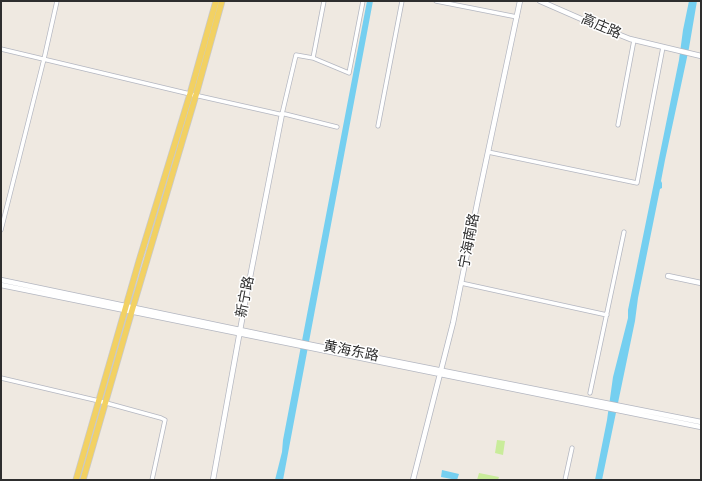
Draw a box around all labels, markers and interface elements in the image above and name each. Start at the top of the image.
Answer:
street label: 高庄路 [578,11,624,43]
street label: 宁海南路 [456,212,484,270]
street label: 新宁路 [234,275,258,319]
street label: 黄海东路 [322,338,380,366]

